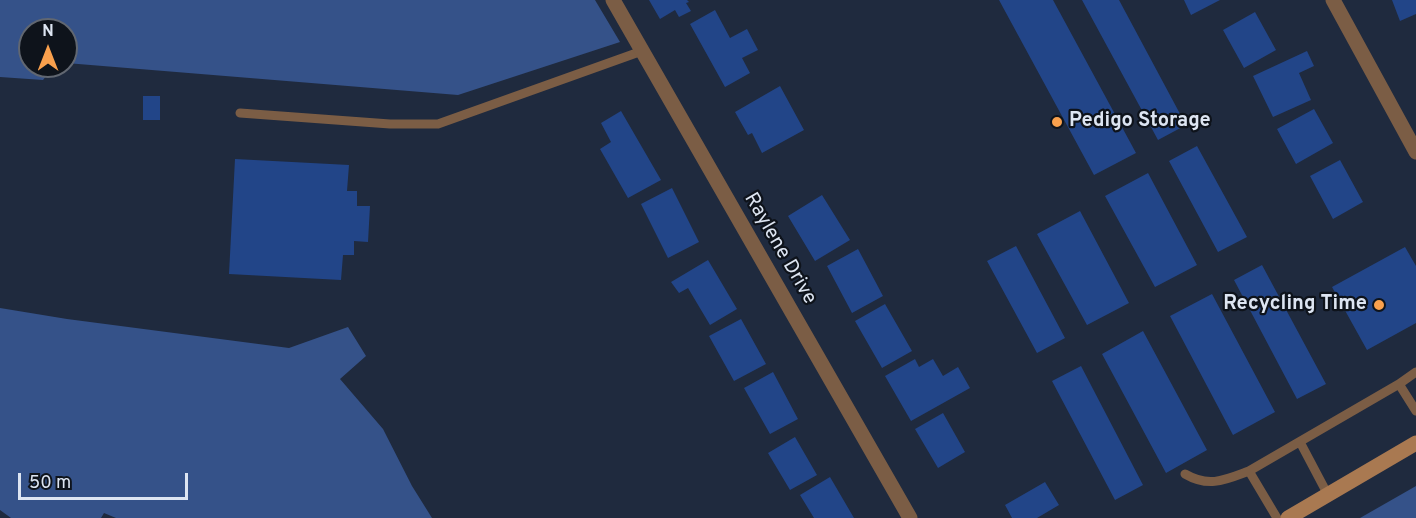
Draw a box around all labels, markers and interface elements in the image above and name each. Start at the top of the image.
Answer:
north arrow [18,18,78,78]
text: N [42,22,54,42]
place label: Pedigo Storage [1069,110,1211,134]
marker: Pedigo Storage [1050,115,1064,129]
street label: Raylene Drive [737,189,821,309]
place label: Recycling Time [1223,293,1367,317]
marker: Recycling Time [1372,298,1386,312]
scale bar [21,461,190,499]
text: 50 m [29,472,71,495]

